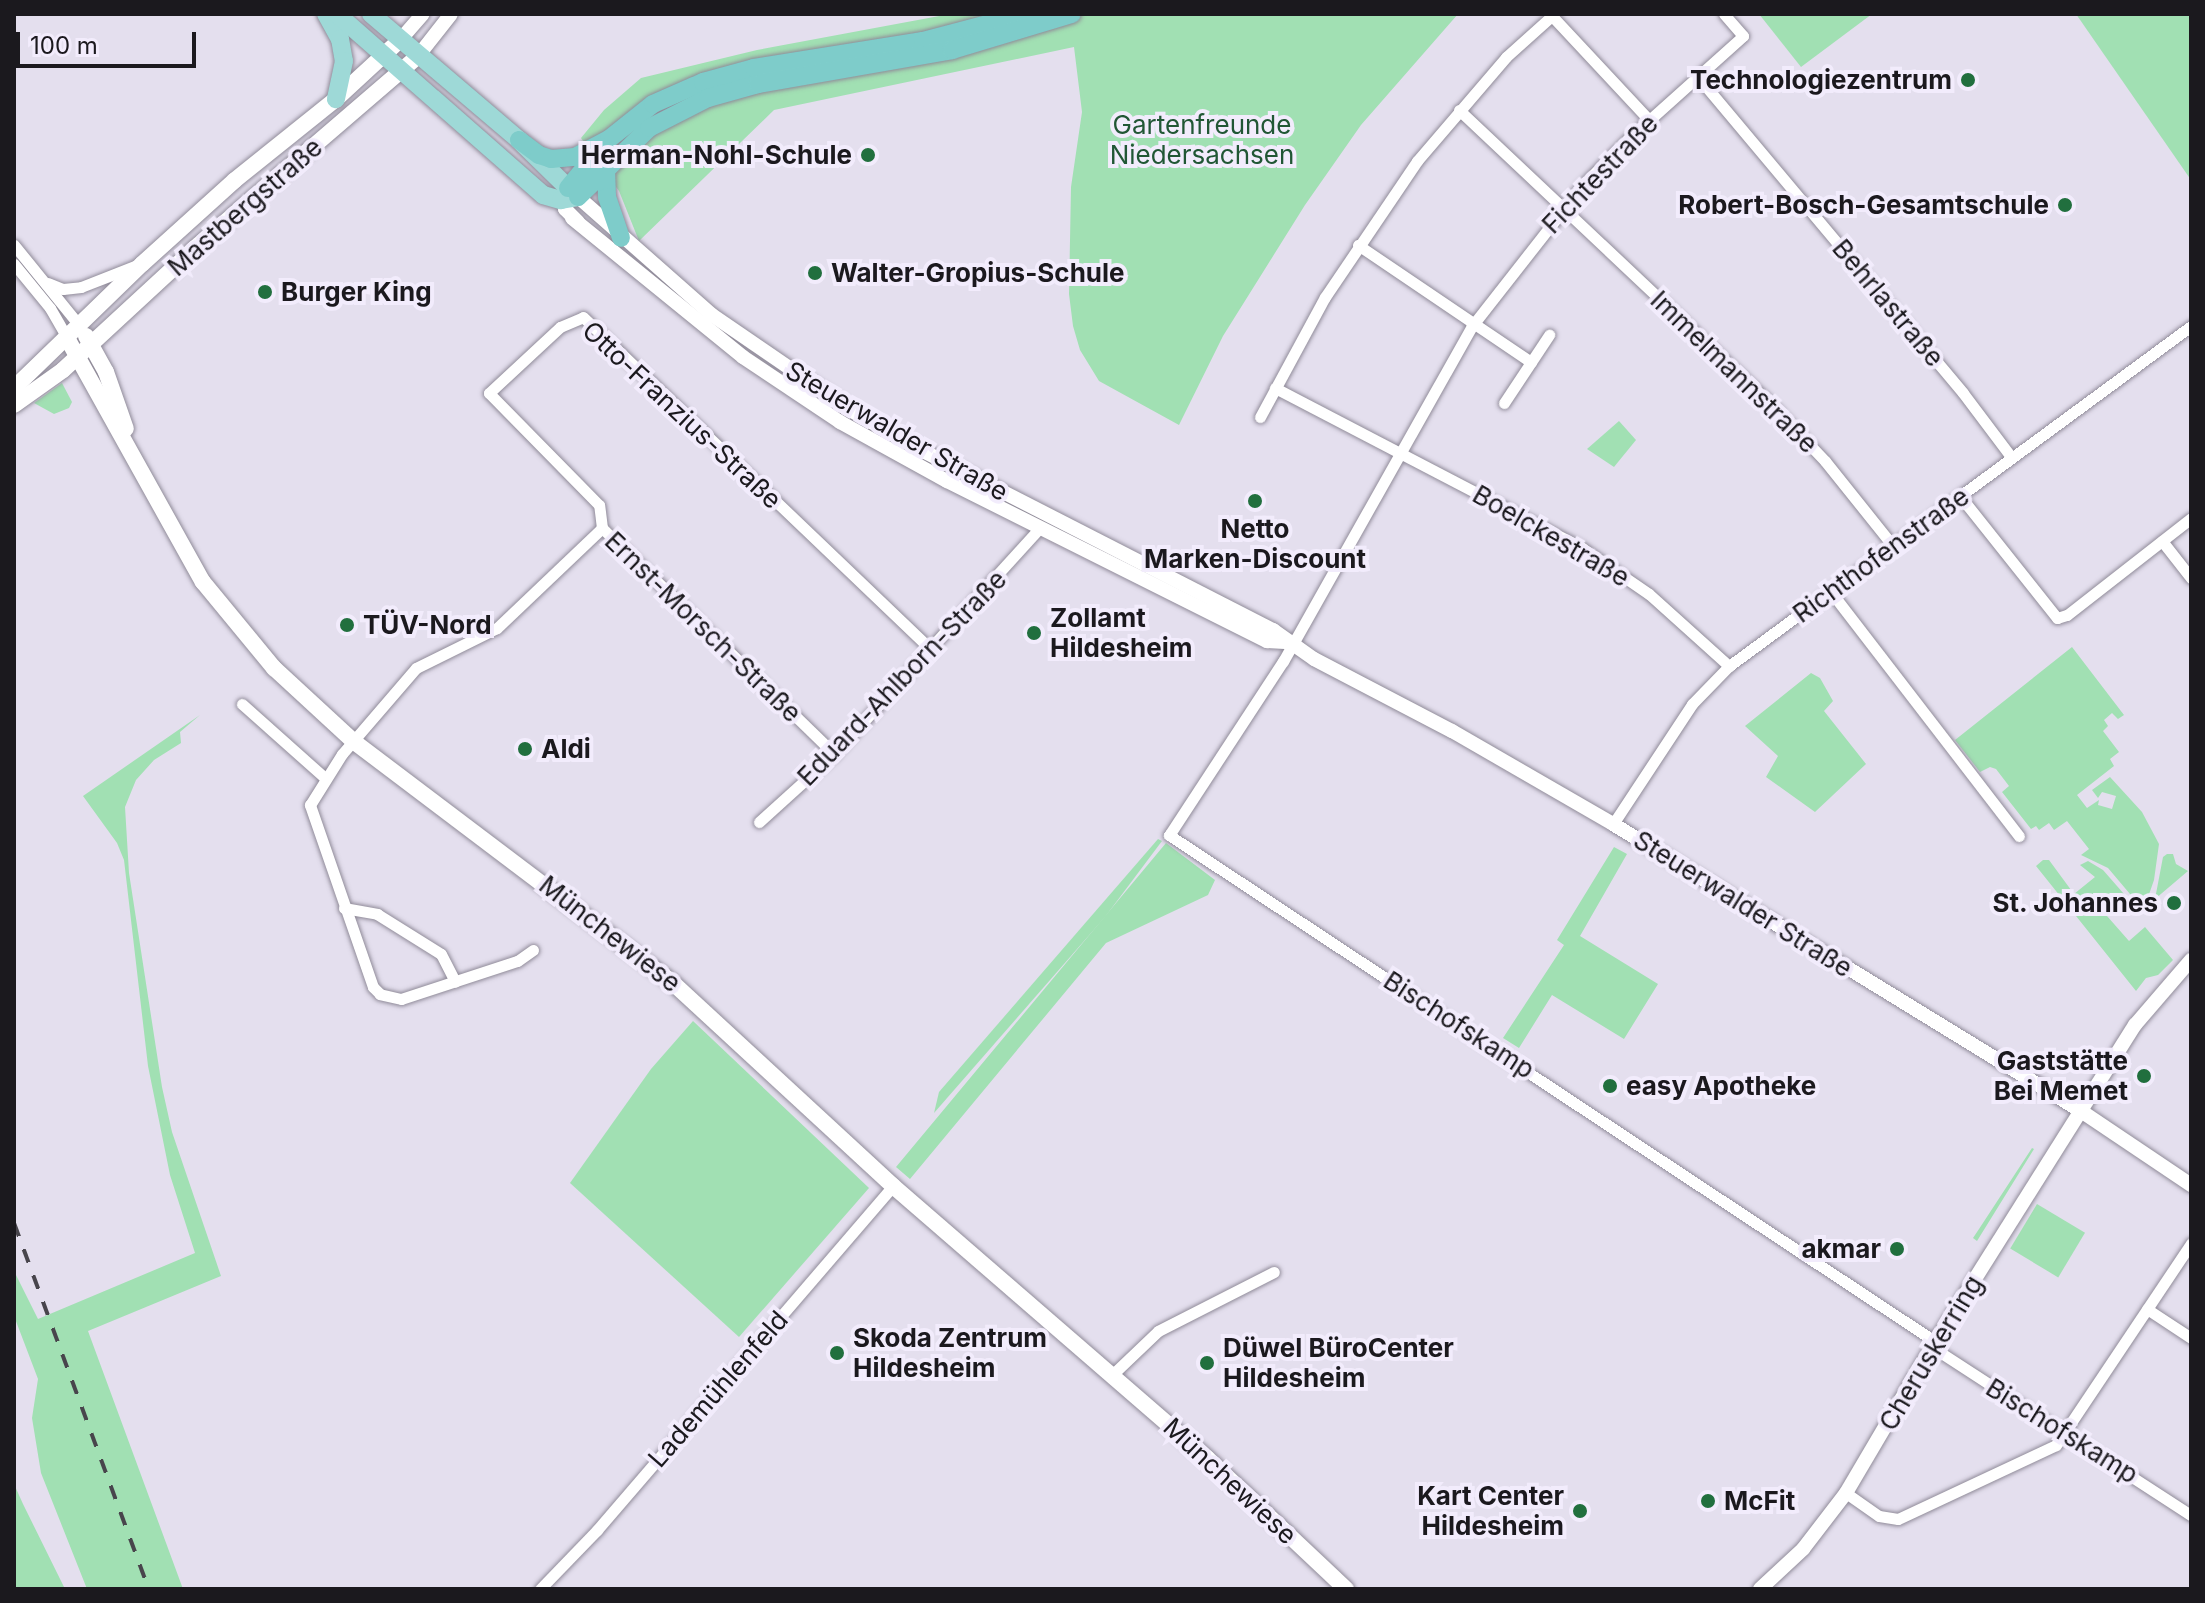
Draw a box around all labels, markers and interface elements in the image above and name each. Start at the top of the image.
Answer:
scale bar [20,16,200,66]
text: 100 m [30,31,98,60]
place label: Technologiezentrum [1690,64,1952,96]
marker: Technologiezentrum [1959,71,1977,89]
street label: Fichtestraße [1536,108,1664,240]
park label: Gartenfreunde Niedersachsen [1110,109,1294,170]
street label: Mastbergstraße [161,131,329,283]
place label: Herman-Nohl-Schule [581,139,852,171]
marker: Herman-Nohl-Schule [859,146,877,164]
place label: Robert-Bosch-Gesamtschule [1678,189,2049,221]
marker: Robert-Bosch-Gesamtschule [2056,196,2074,214]
street label: Behrlastraße [1826,233,1950,373]
place label: Walter-Gropius-Schule [831,257,1125,289]
marker: Walter-Gropius-Schule [806,264,824,282]
place label: Burger King [281,276,432,308]
marker: Burger King [256,283,274,301]
street label: Immelmannstraße [1644,284,1824,460]
street label: Otto-Franzius-Straße [576,315,788,515]
street label: Steuerwalder Straße [780,355,1014,507]
street label: Boelckestraße [1467,479,1635,593]
street label: Richthofenstraße [1787,481,1975,629]
marker: Netto Marken-Discount [1246,492,1264,510]
place label: Netto Marken-Discount [1144,513,1366,574]
street label: Ernst-Morsch-Straße [599,525,807,729]
street label: Eduard-Ahlborn-Straße [791,564,1013,792]
place label: Zollamt Hildesheim [1050,602,1192,664]
place label: TÜV-Nord [363,609,492,641]
marker: TÜV-Nord [338,616,356,634]
marker: Zollamt Hildesheim [1025,624,1043,642]
place label: Aldi [541,733,591,765]
marker: Aldi [516,740,534,758]
street label: Steuerwalder Straße [1628,824,1858,984]
street label: Münchewiese [533,869,687,999]
place label: St. Johannes [1992,887,2158,919]
marker: St. Johannes [2165,894,2183,912]
street label: Bischofskamp [1378,965,1540,1085]
place label: Gaststätte Bei Memet [1994,1045,2128,1106]
marker: Gaststätte Bei Memet [2135,1067,2153,1085]
place label: easy Apotheke [1626,1070,1816,1102]
marker: easy Apotheke [1601,1077,1619,1095]
place label: akmar [1801,1233,1881,1265]
marker: akmar [1888,1240,1906,1258]
street label: Cheruskerring [1872,1270,1990,1436]
street label: Lademühlenfeld [642,1304,794,1474]
place label: Skoda Zentrum Hildesheim [853,1322,1047,1384]
place label: Düwel BüroCenter Hildesheim [1223,1332,1454,1394]
marker: Skoda Zentrum Hildesheim [828,1344,846,1362]
marker: Düwel BüroCenter Hildesheim [1198,1354,1216,1372]
street label: Bischofskamp [1980,1372,2144,1490]
street label: Münchewiese [1157,1411,1303,1551]
place label: Kart Center Hildesheim [1417,1480,1564,1542]
place label: McFit [1724,1485,1795,1517]
marker: McFit [1699,1492,1717,1510]
marker: Kart Center Hildesheim [1571,1502,1589,1520]

